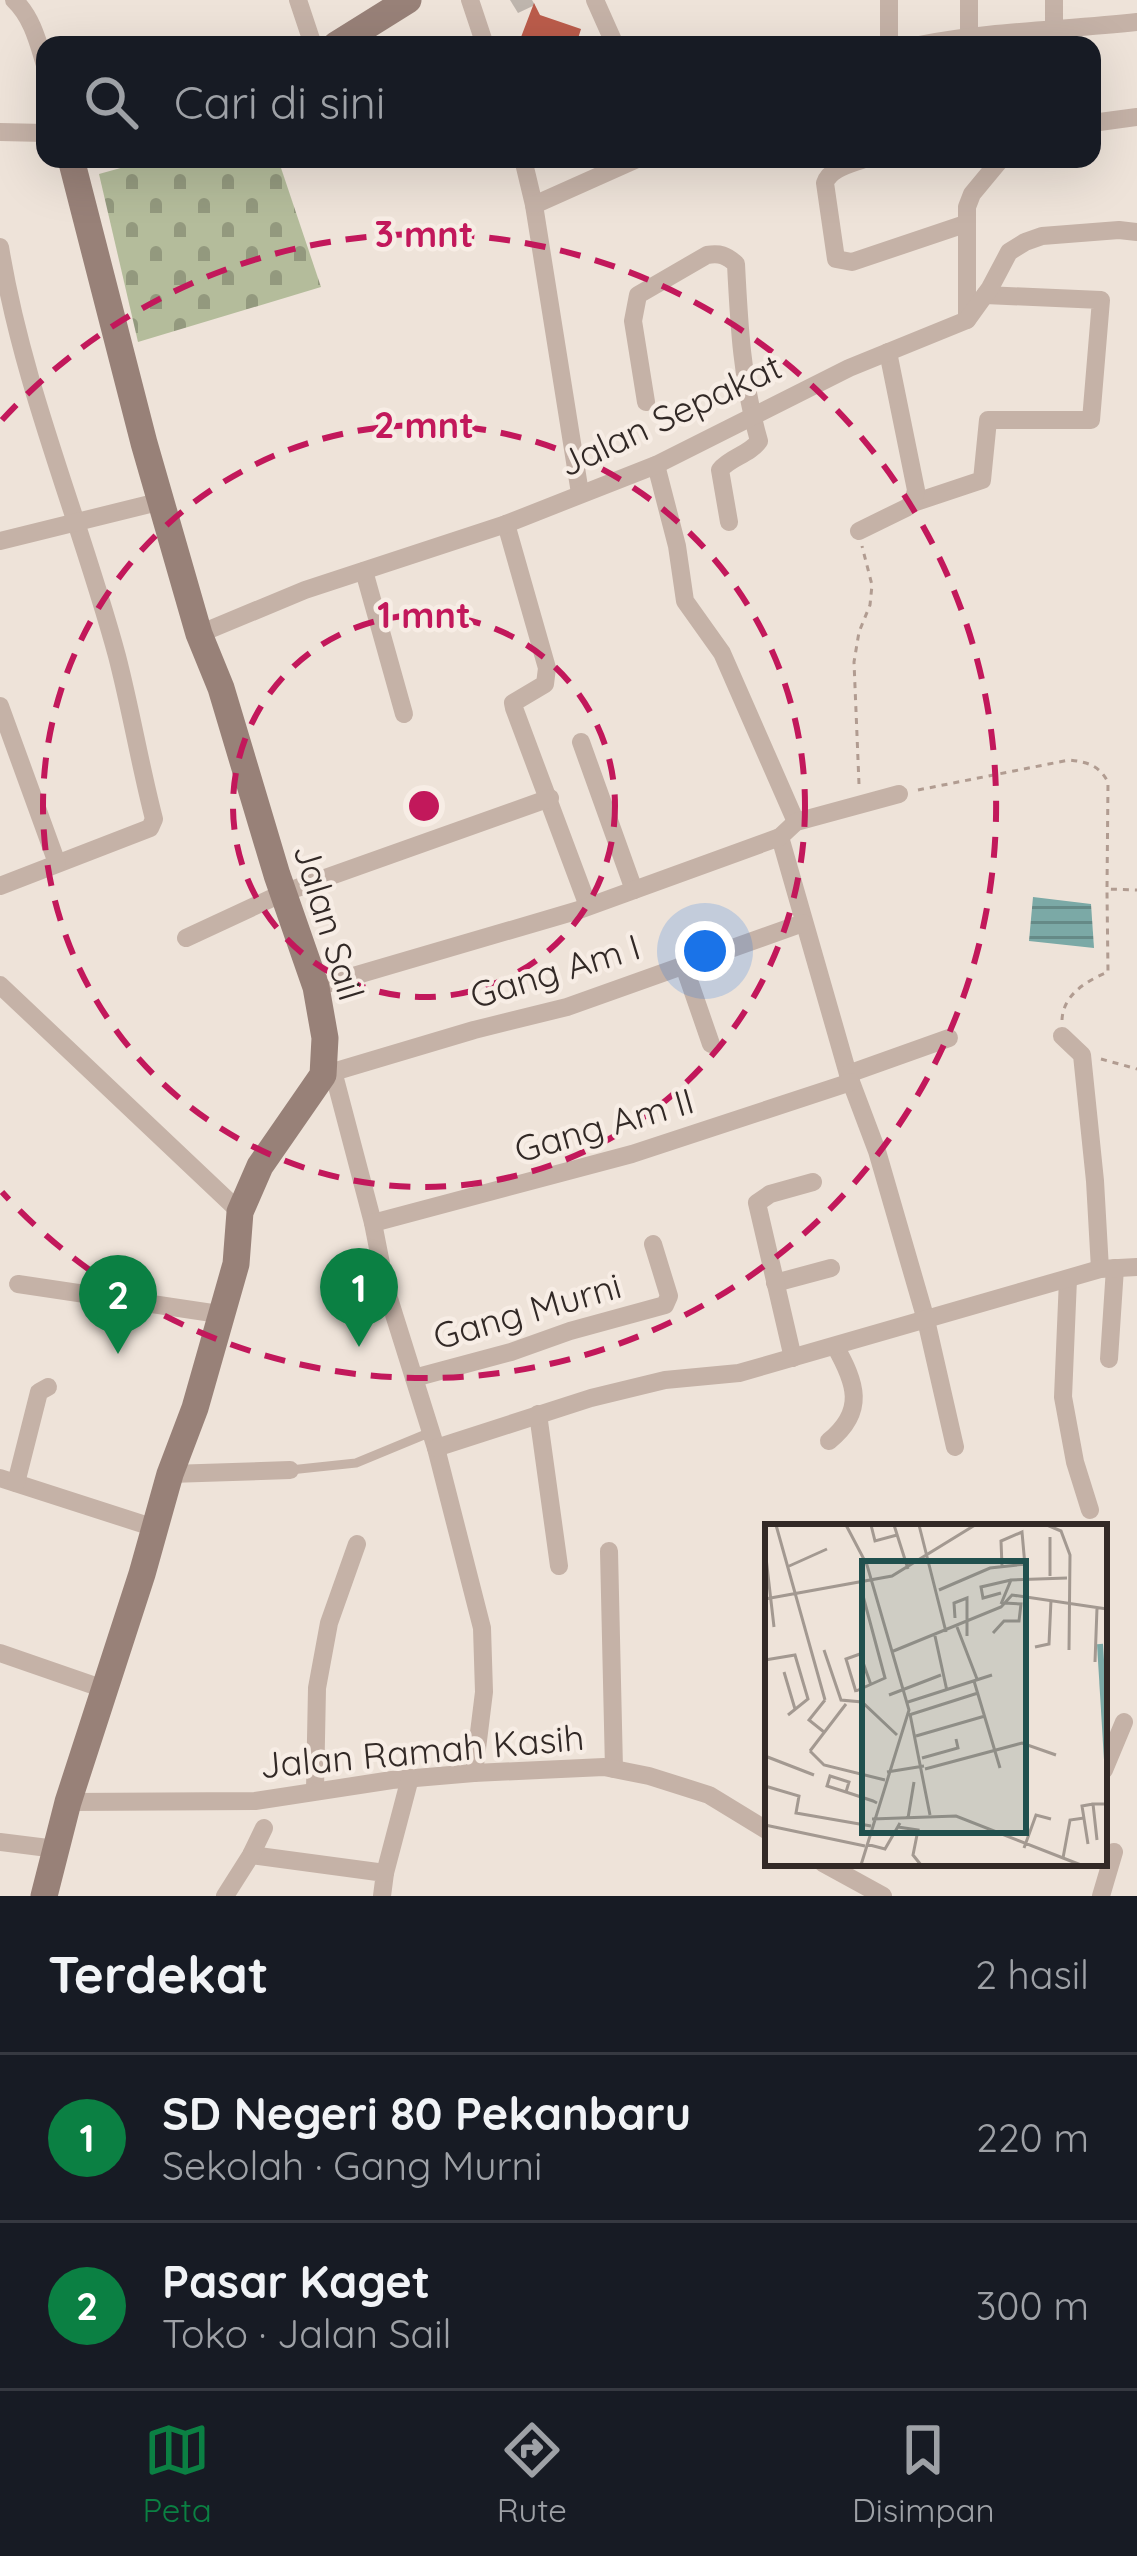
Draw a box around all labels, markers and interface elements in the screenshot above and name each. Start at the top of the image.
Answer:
search box [36,36,1101,168]
icon: search [78,69,144,135]
text: Cari di sini [174,74,385,130]
text: 3 mnt [375,211,473,256]
street label: Jalan Sepakat [551,343,788,486]
text: 2 mnt [374,402,474,447]
text: 1 mnt [377,592,471,637]
centre of rings [403,785,445,827]
street label: Jalan Sail [284,838,375,1006]
your location [675,921,735,981]
street label: Gang Am I [464,923,645,1018]
street label: Gang Am II [509,1077,699,1172]
pin: 1 [320,1248,398,1347]
pin: 2 [79,1255,157,1354]
street label: Gang Murni [428,1262,626,1359]
inset map [765,1524,1107,1866]
street label: Jalan Ramah Kasih [258,1714,586,1787]
text: Terdekat [48,1942,269,2006]
text: 2 hasil [975,1950,1089,1999]
text: SD Negeri 80 Pekanbaru [162,2085,691,2141]
text: 1 [79,2113,95,2162]
text: 220 m [976,2113,1089,2162]
text: Sekolah · Gang Murni [162,2141,542,2190]
text: Pasar Kaget [162,2253,430,2309]
text: 2 [76,2281,98,2330]
text: 300 m [976,2281,1089,2330]
text: Toko · Jalan Sail [162,2309,452,2358]
tab: Peta [143,2417,212,2530]
tab: Rute [497,2417,567,2530]
tab: Disimpan [852,2417,994,2530]

